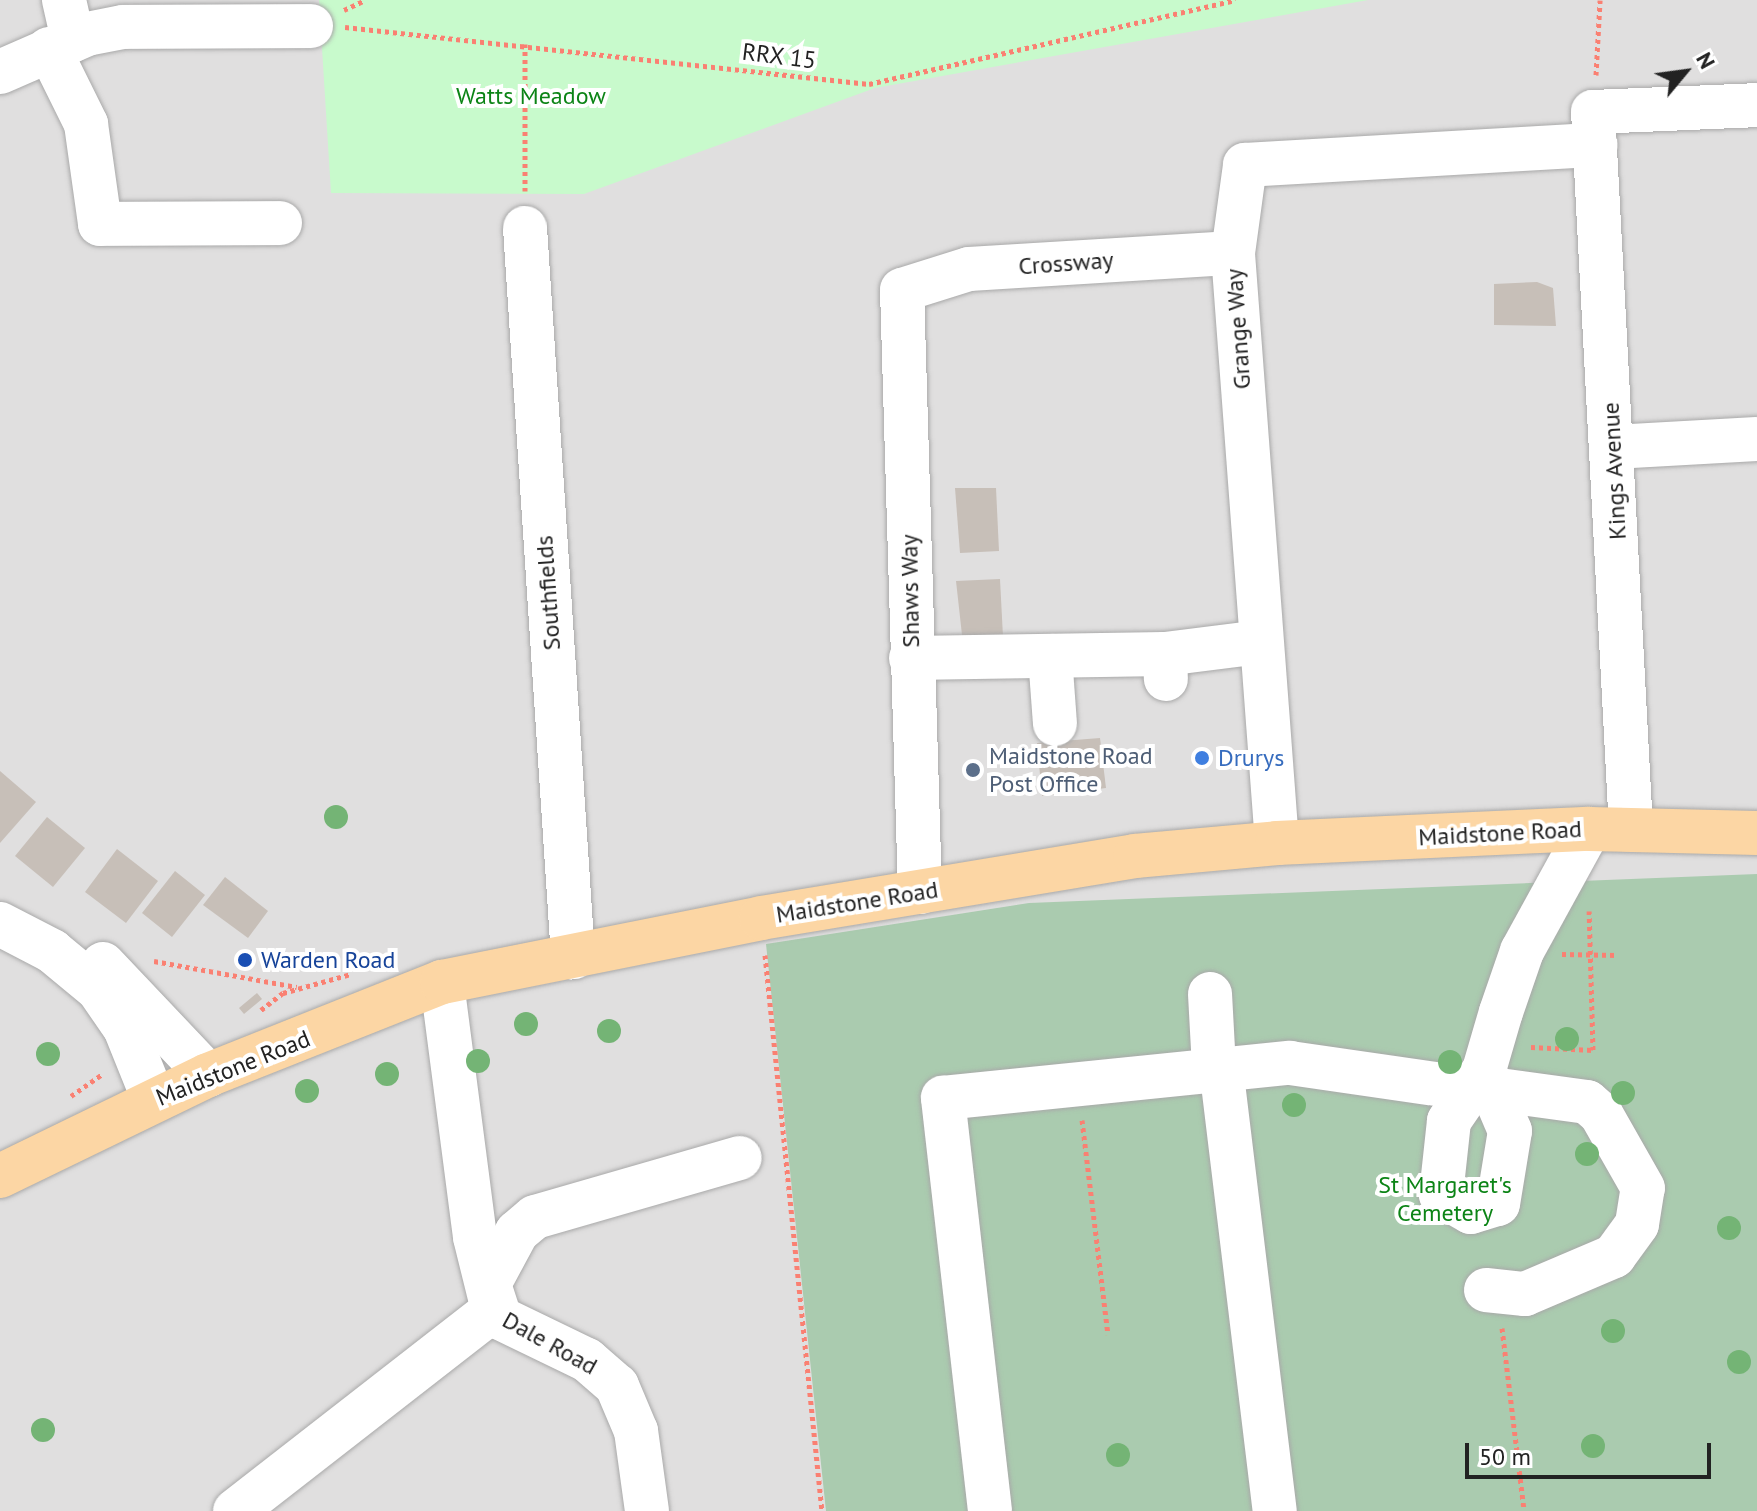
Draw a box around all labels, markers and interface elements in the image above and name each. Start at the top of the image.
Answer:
north arrow [1645,32,1725,112]
street label: RRX 15 [740,37,818,75]
text: N [1690,47,1722,73]
park label: Watts Meadow [456,82,606,110]
street label: Crossway [1017,245,1115,281]
street label: Grange Way [1219,267,1257,391]
street label: Kings Avenue [1596,401,1632,541]
street label: Shaws Way [895,534,925,648]
street label: Southfields [530,535,566,651]
place label: Maidstone Road Post Office [989,742,1153,798]
place label: Drurys [1218,744,1284,772]
marker: Drurys [1193,749,1211,767]
marker: Maidstone Road Post Office [964,761,982,779]
street label: Maidstone Road [1418,814,1582,852]
street label: Maidstone Road [774,875,940,929]
place label: Warden Road [261,946,395,974]
marker: Warden Road [236,951,254,969]
street label: Maidstone Road [152,1024,314,1112]
park label: St Margaret's Cemetery [1378,1171,1512,1227]
street label: Dale Road [498,1305,602,1381]
scale bar [1469,1427,1715,1477]
text: 50 m [1479,1441,1531,1472]

